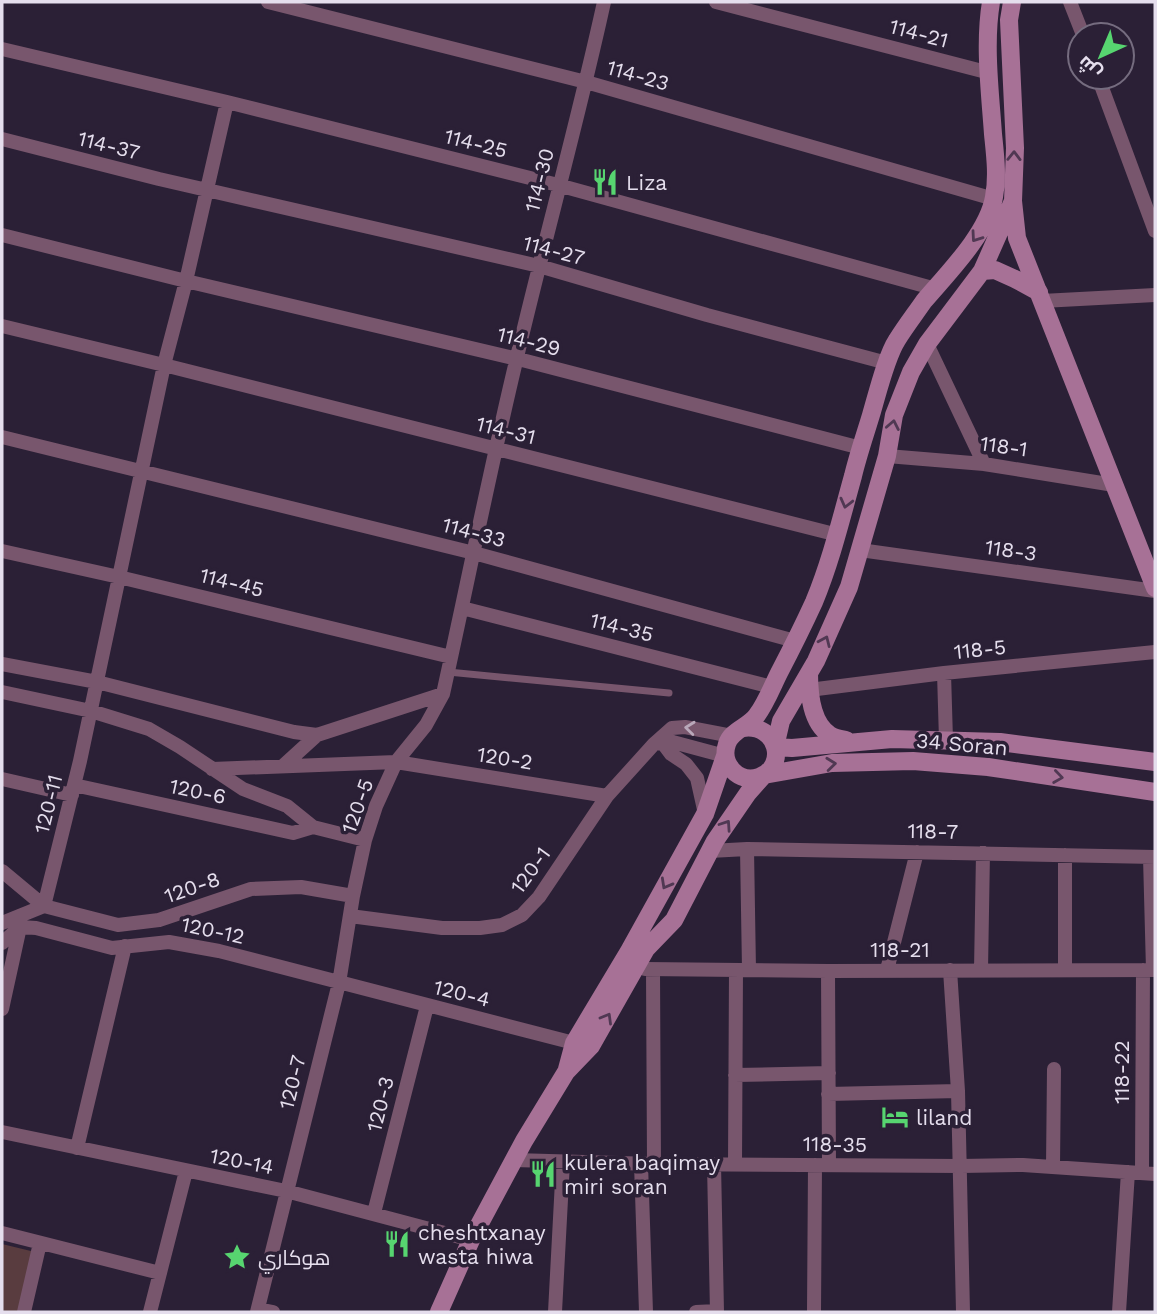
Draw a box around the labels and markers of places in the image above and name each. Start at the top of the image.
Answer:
restaurant icon: Liza [590,167,620,197]
place label: Liza [626,170,667,195]
hotel icon: liland [880,1102,910,1132]
place label: liland [916,1105,973,1130]
place label: kulera baqimay miri soran [564,1150,720,1199]
restaurant icon: kulera baqimay miri soran [528,1159,558,1189]
place label: cheshtxanay wasta hiwa [418,1220,546,1269]
restaurant icon: cheshtxanay wasta hiwa [382,1229,412,1259]
place icon: هوكاري [222,1242,252,1272]
place label: هوكاري [258,1245,331,1274]

